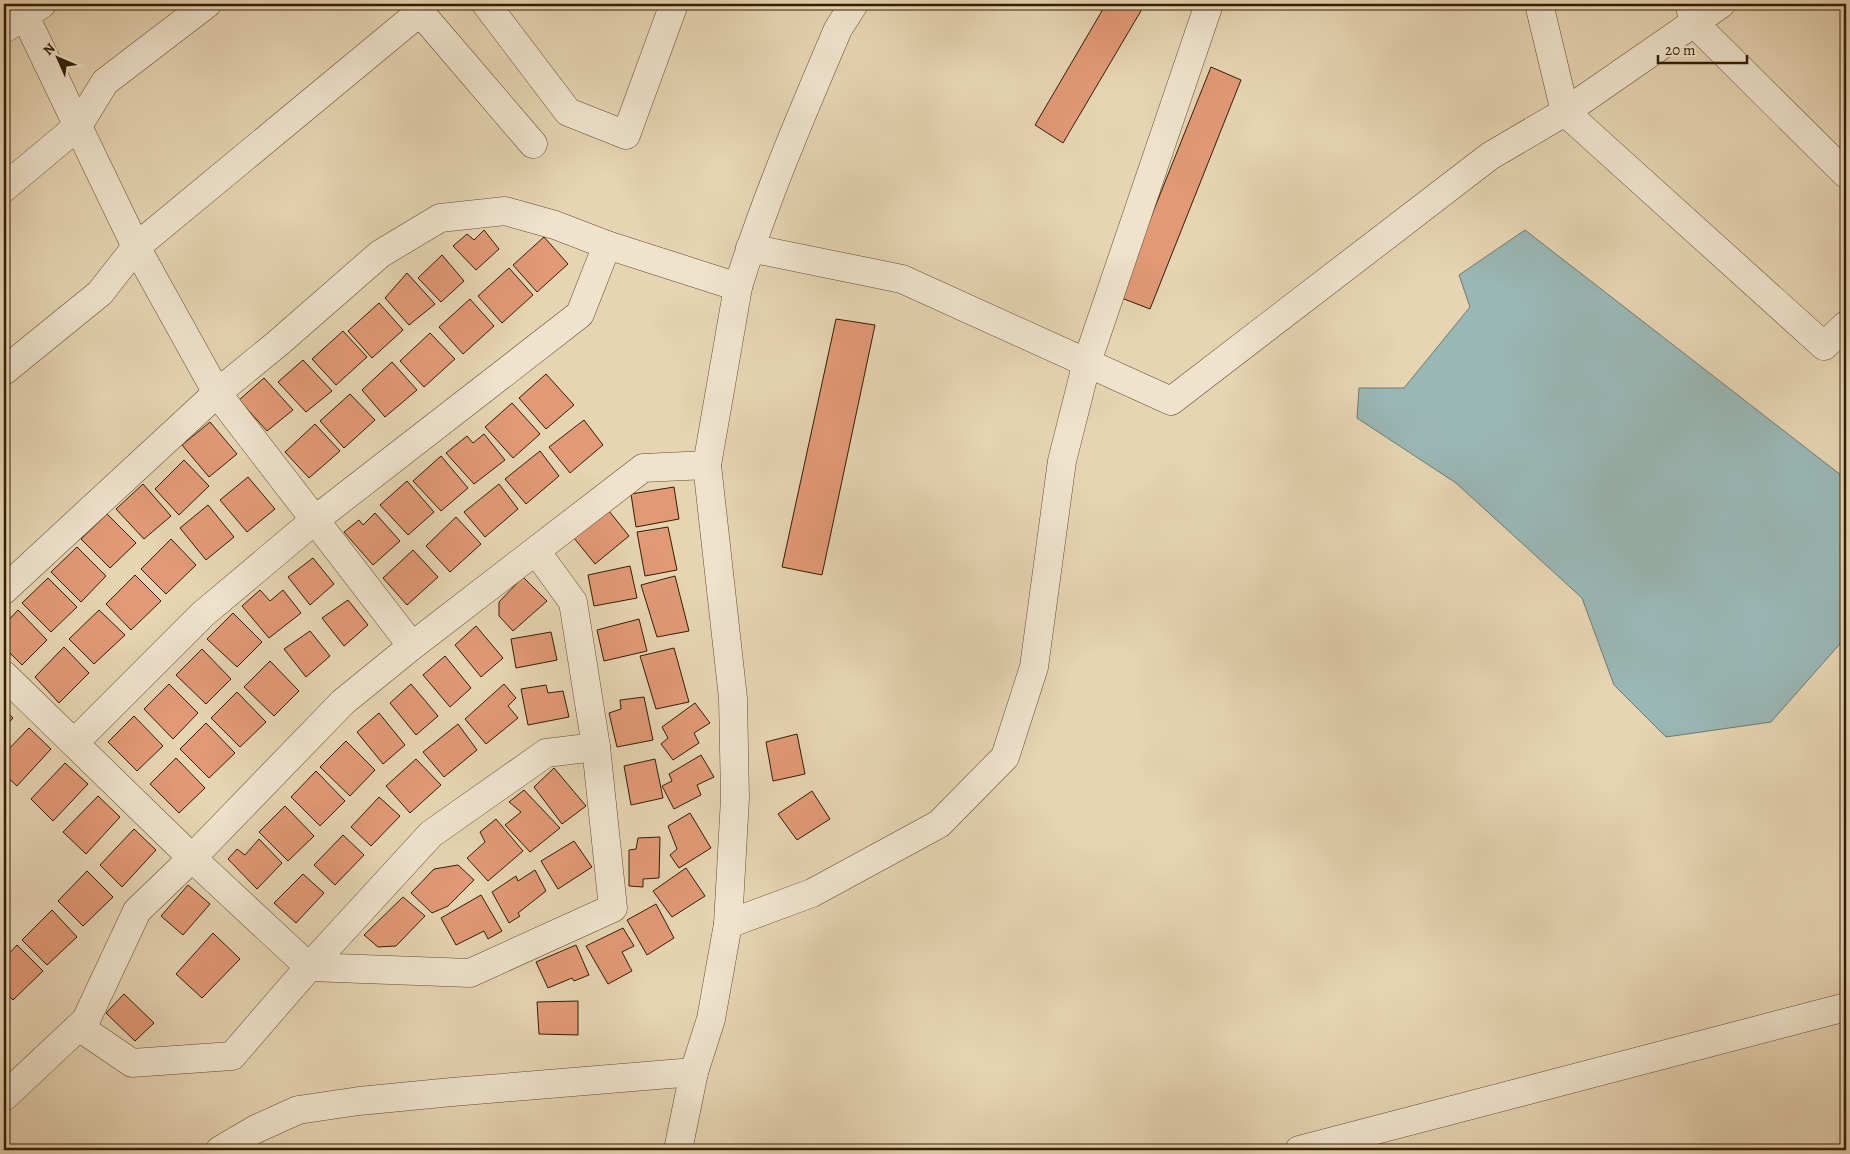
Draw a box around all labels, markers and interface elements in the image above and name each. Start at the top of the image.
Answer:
north arrow [32,32,82,82]
scale bar [1658,32,1746,64]
text: N [39,39,59,59]
text: 20 m [1665,40,1696,60]

